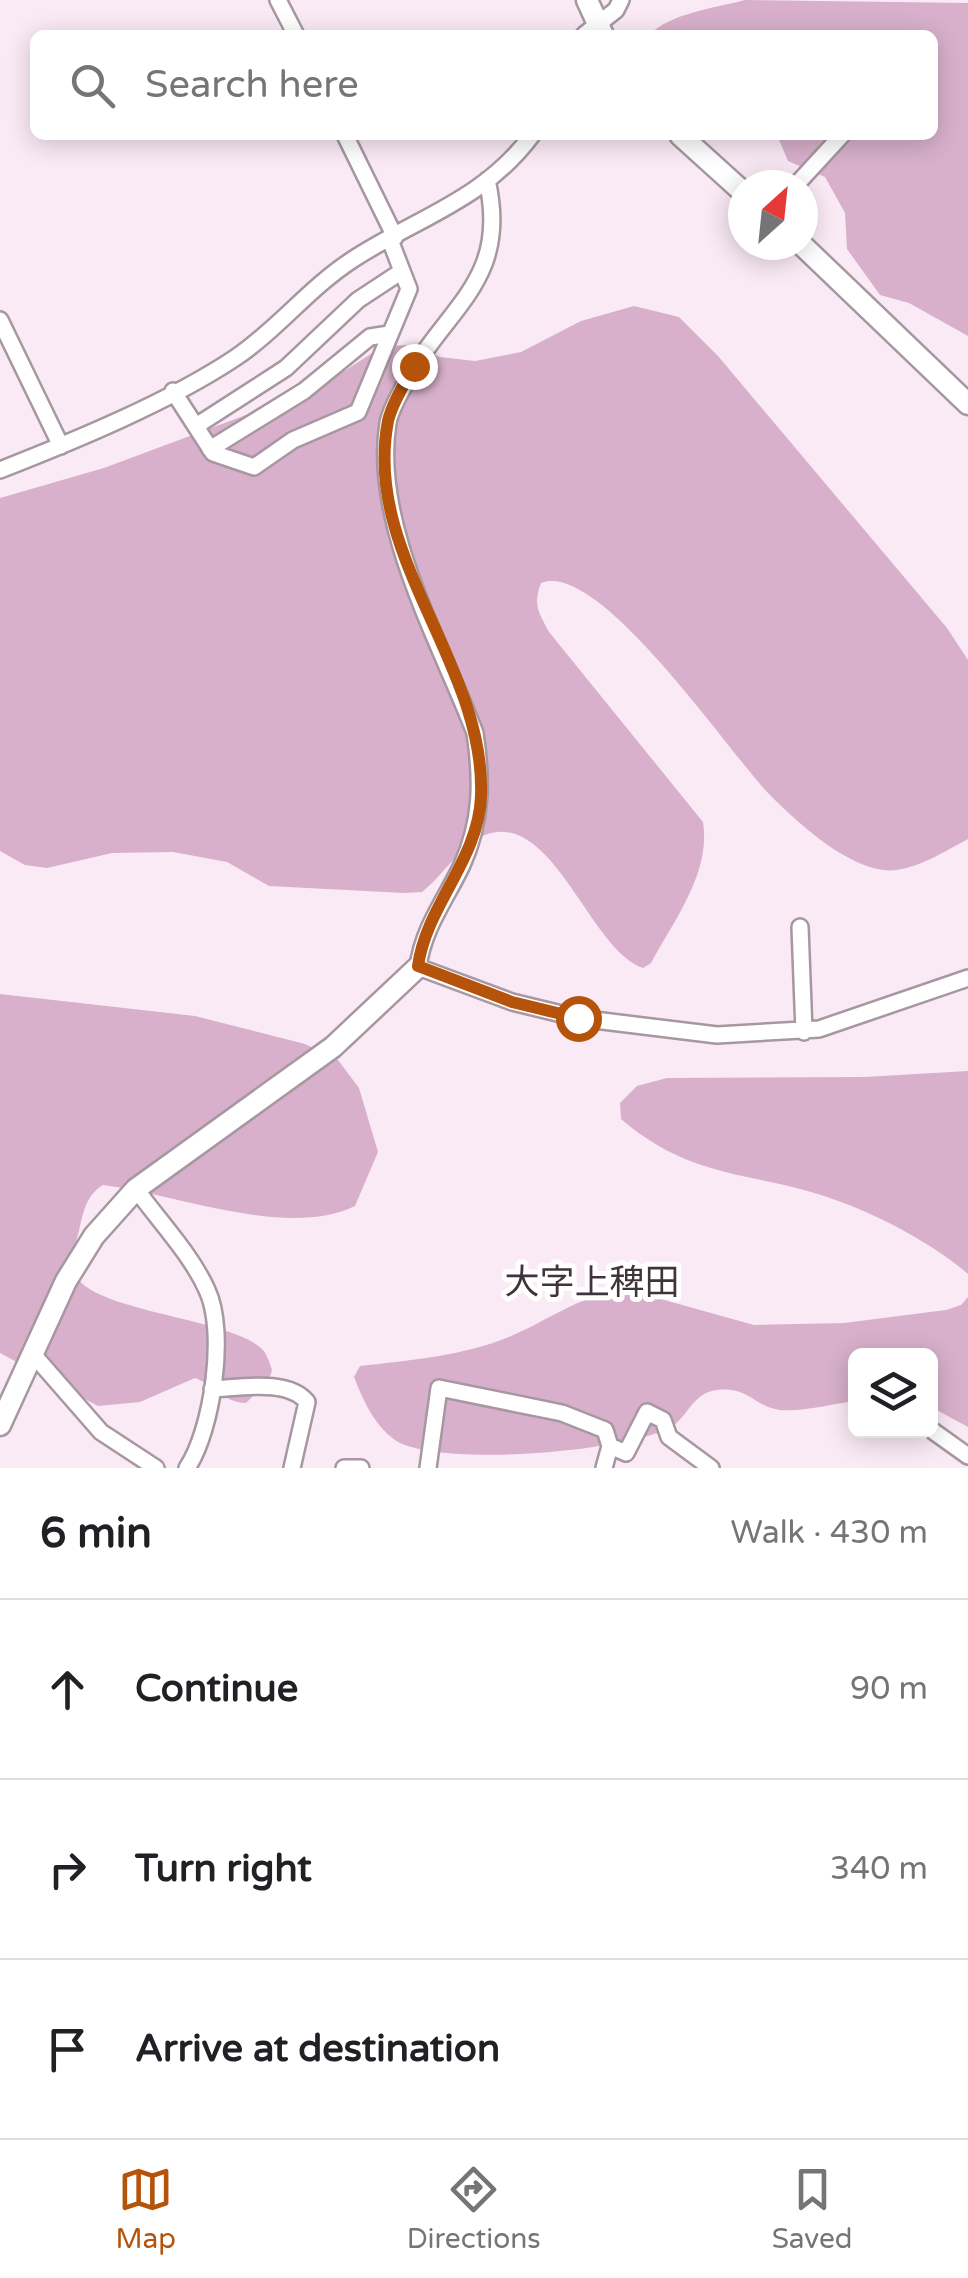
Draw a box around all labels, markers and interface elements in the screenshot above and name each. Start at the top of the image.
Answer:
search box [30,30,938,140]
icon: search [65,58,120,113]
text: Search here [145,62,359,108]
north arrow [728,170,818,260]
route end [392,344,438,390]
route start [556,996,602,1042]
district label: 大字上稗田 [504,1262,680,1304]
map controls [848,1348,938,1438]
button: layers [848,1348,938,1438]
text: 6 min [40,1508,152,1559]
text: Walk · 430 m [731,1514,928,1552]
icon: ahead [40,1662,95,1717]
text: Continue [135,1666,298,1712]
text: 90 m [850,1670,928,1708]
icon: right [40,1842,95,1897]
text: Turn right [135,1846,312,1892]
text: 340 m [830,1850,928,1888]
icon: arrive [40,2022,95,2077]
text: Arrive at destination [135,2026,500,2072]
tab: Map [115,2162,176,2256]
tab: Directions [407,2162,541,2256]
tab: Saved [772,2162,853,2256]

